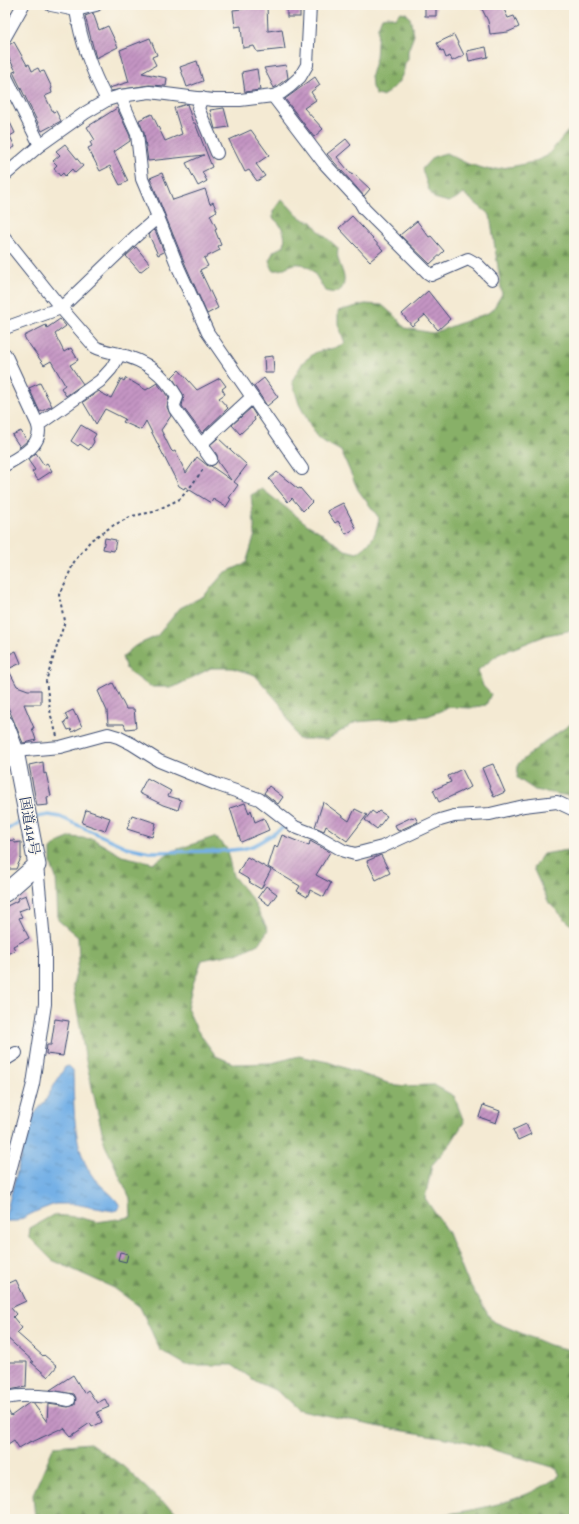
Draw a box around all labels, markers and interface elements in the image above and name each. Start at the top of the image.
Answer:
street label: 国道414号 [15,795,44,857]

